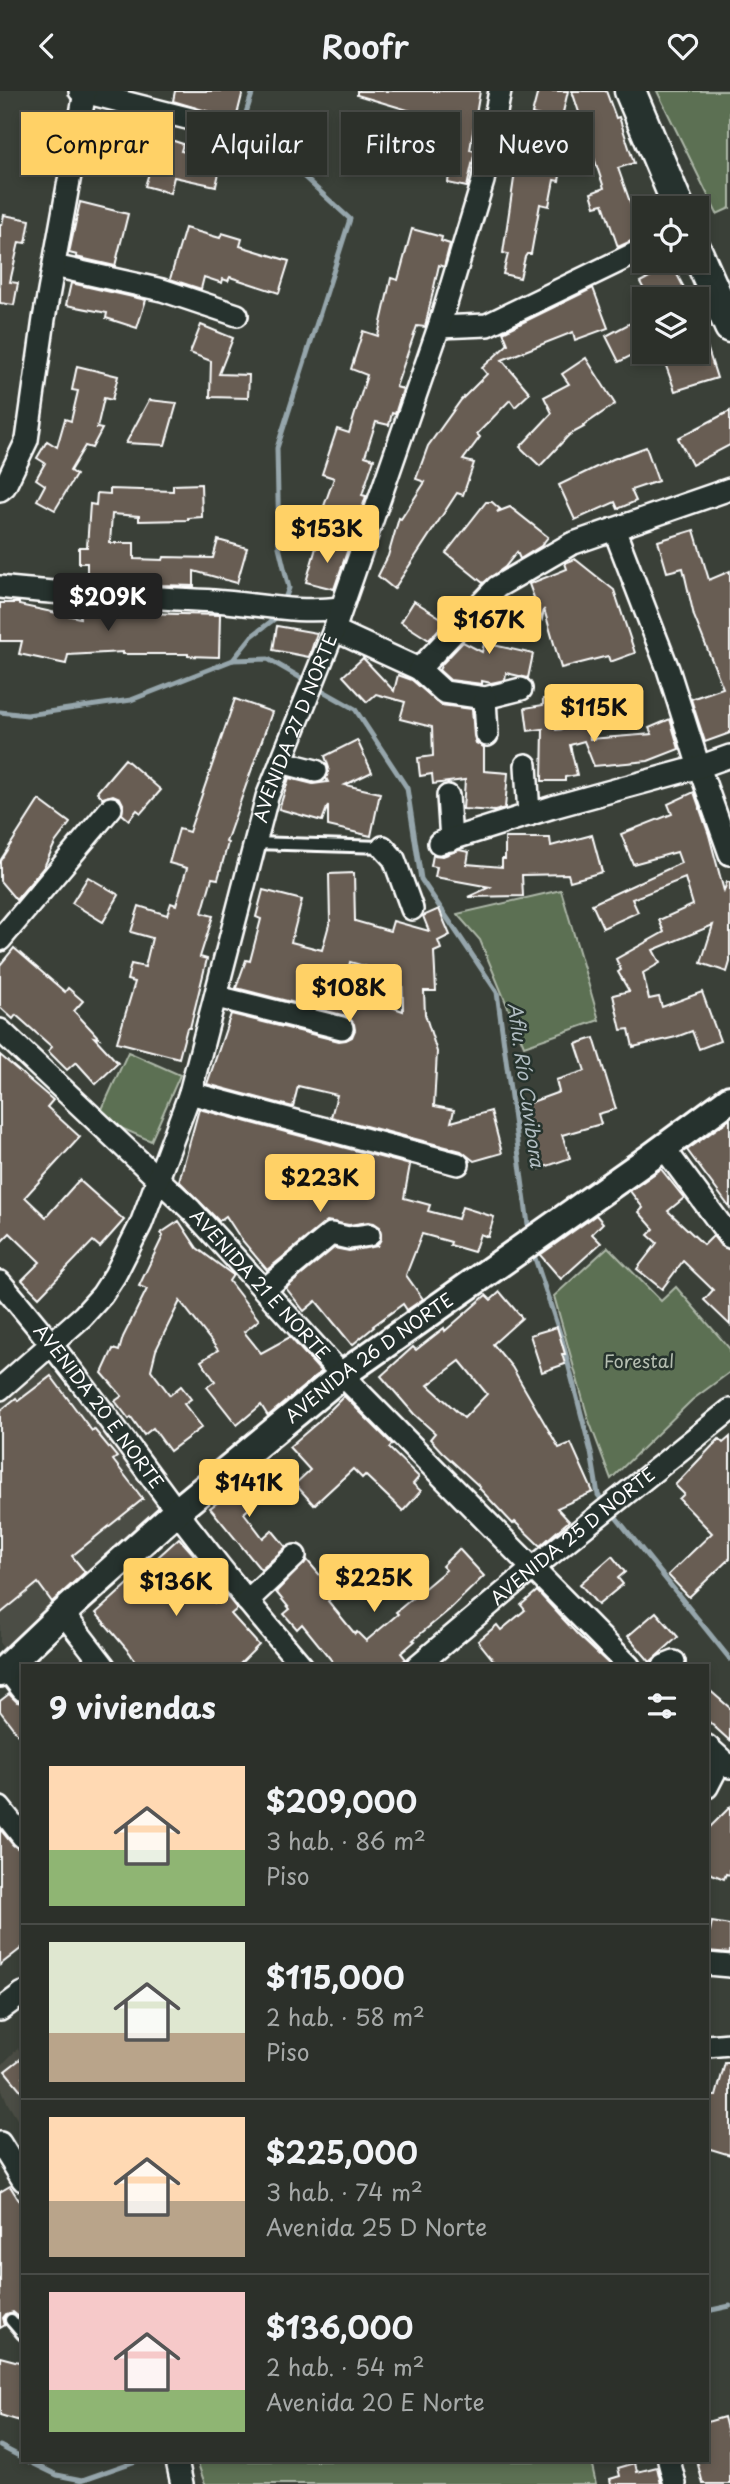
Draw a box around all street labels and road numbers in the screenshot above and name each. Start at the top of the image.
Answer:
street label: AVENIDA 27 D NORTE [246,629,343,825]
street label: AVENIDA 21 E NORTE [185,1202,337,1365]
street label: AVENIDA 26 D NORTE [279,1285,458,1429]
street label: AVENIDA 20 E NORTE [28,1318,171,1494]
street label: AVENIDA 25 D NORTE [484,1460,661,1611]

